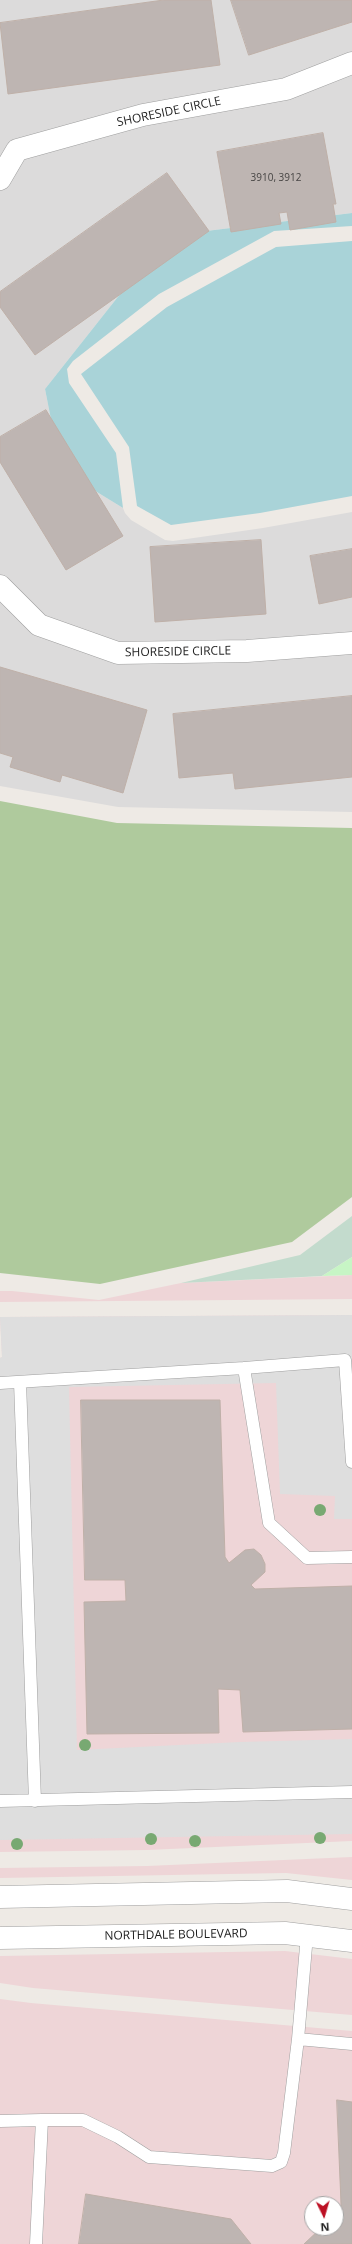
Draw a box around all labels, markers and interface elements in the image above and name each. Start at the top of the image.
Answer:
street label: SHORESIDE CIRCLE [116,94,222,130]
house number: 3910, 3912 [251,172,301,184]
street label: SHORESIDE CIRCLE [125,644,231,660]
street label: NORTHDALE BOULEVARD [104,1927,248,1943]
north arrow [304,2196,344,2236]
text: N [320,2220,330,2235]

